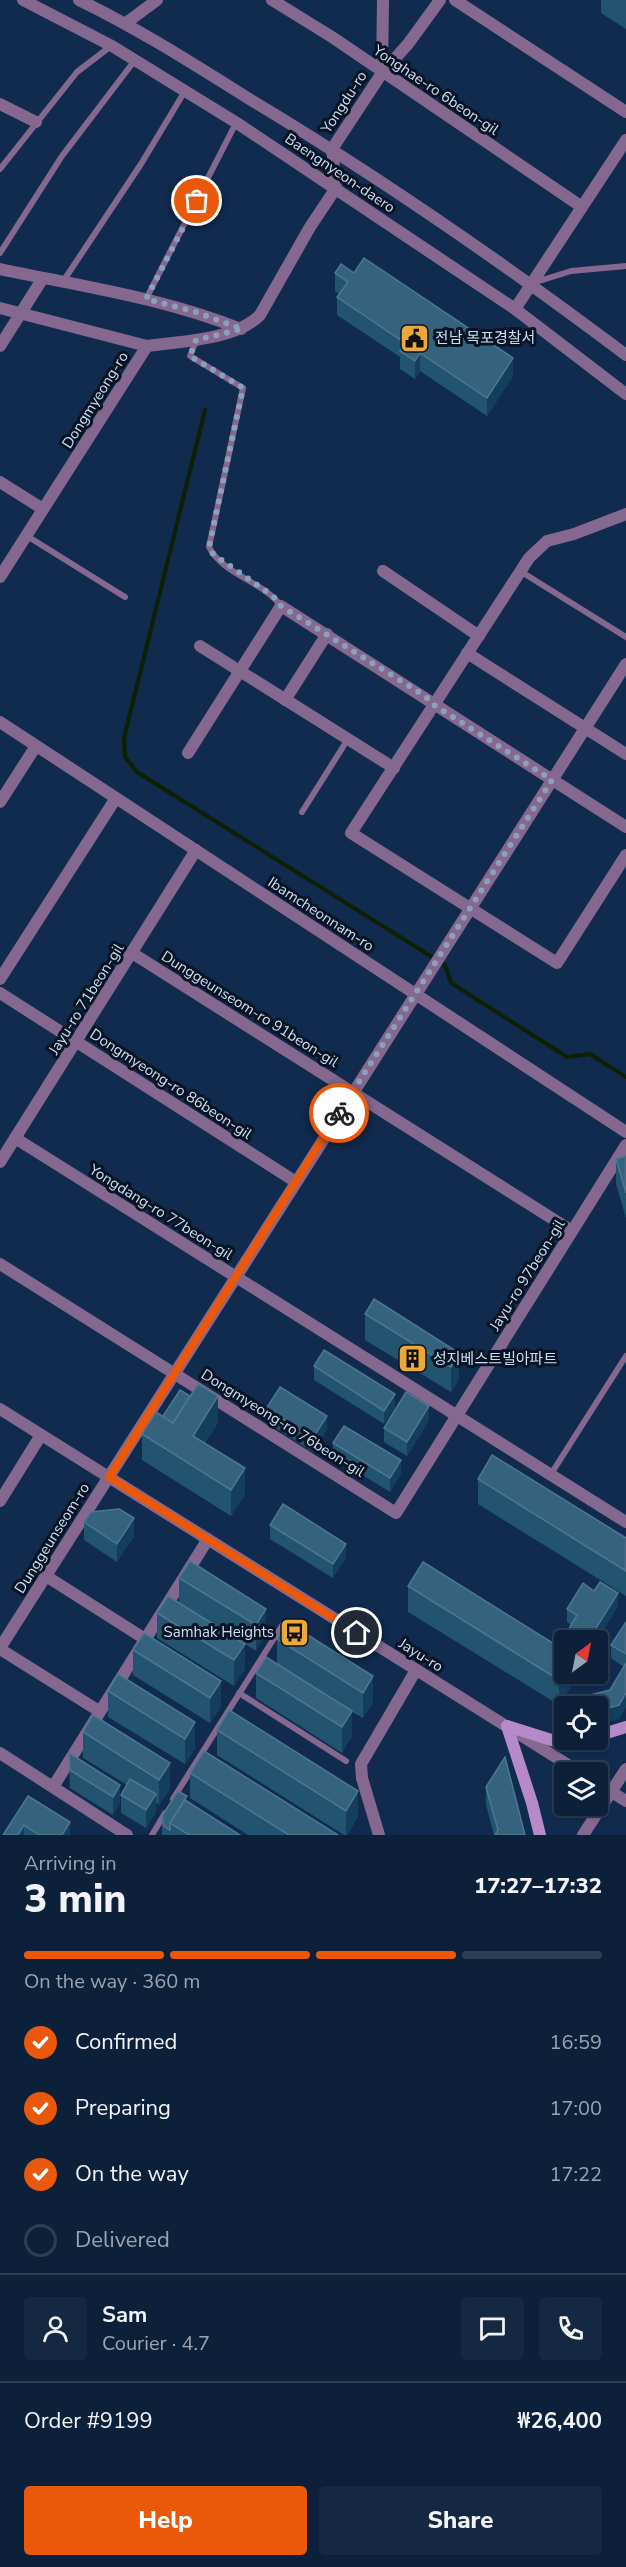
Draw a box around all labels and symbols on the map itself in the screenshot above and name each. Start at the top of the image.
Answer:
street label: Yonghae-ro 6beon-gil [368,40,503,140]
street label: Yongdu-ro [316,67,372,138]
street label: Baengnyeon-daero [281,129,399,217]
pin [171,175,222,226]
public building icon: 전남 목포경찰서 [398,322,430,354]
place label: 전남 목포경찰서 [435,328,535,348]
street label: Dongmyeong-ro [57,348,133,452]
street label: Ibamcheonnam-ro [264,872,378,956]
street label: Jayu-ro 71beon-gil [43,939,129,1059]
street label: Dunggeunseom-ro 91beon-gil [157,946,343,1072]
street label: Dongmyeong-ro 86beon-gil [86,1024,256,1144]
courier [309,1083,369,1143]
street label: Yongdang-ro 77beon-gil [84,1159,237,1265]
street label: Jayu-ro 97beon-gil [484,1215,570,1335]
building icon: 성지베스트빌아파트 [396,1343,428,1375]
place label: 성지베스트빌아파트 [433,1349,557,1369]
street label: Dongmyeong-ro 76beon-gil [197,1364,369,1482]
street label: Dunggeunseom-ro [10,1479,94,1597]
pin [331,1607,382,1658]
bus stop icon: Samhak Heights [279,1616,311,1648]
place label: Samhak Heights [164,1622,274,1642]
north arrow [554,1630,608,1684]
street label: Jayu-ro [394,1633,447,1676]

